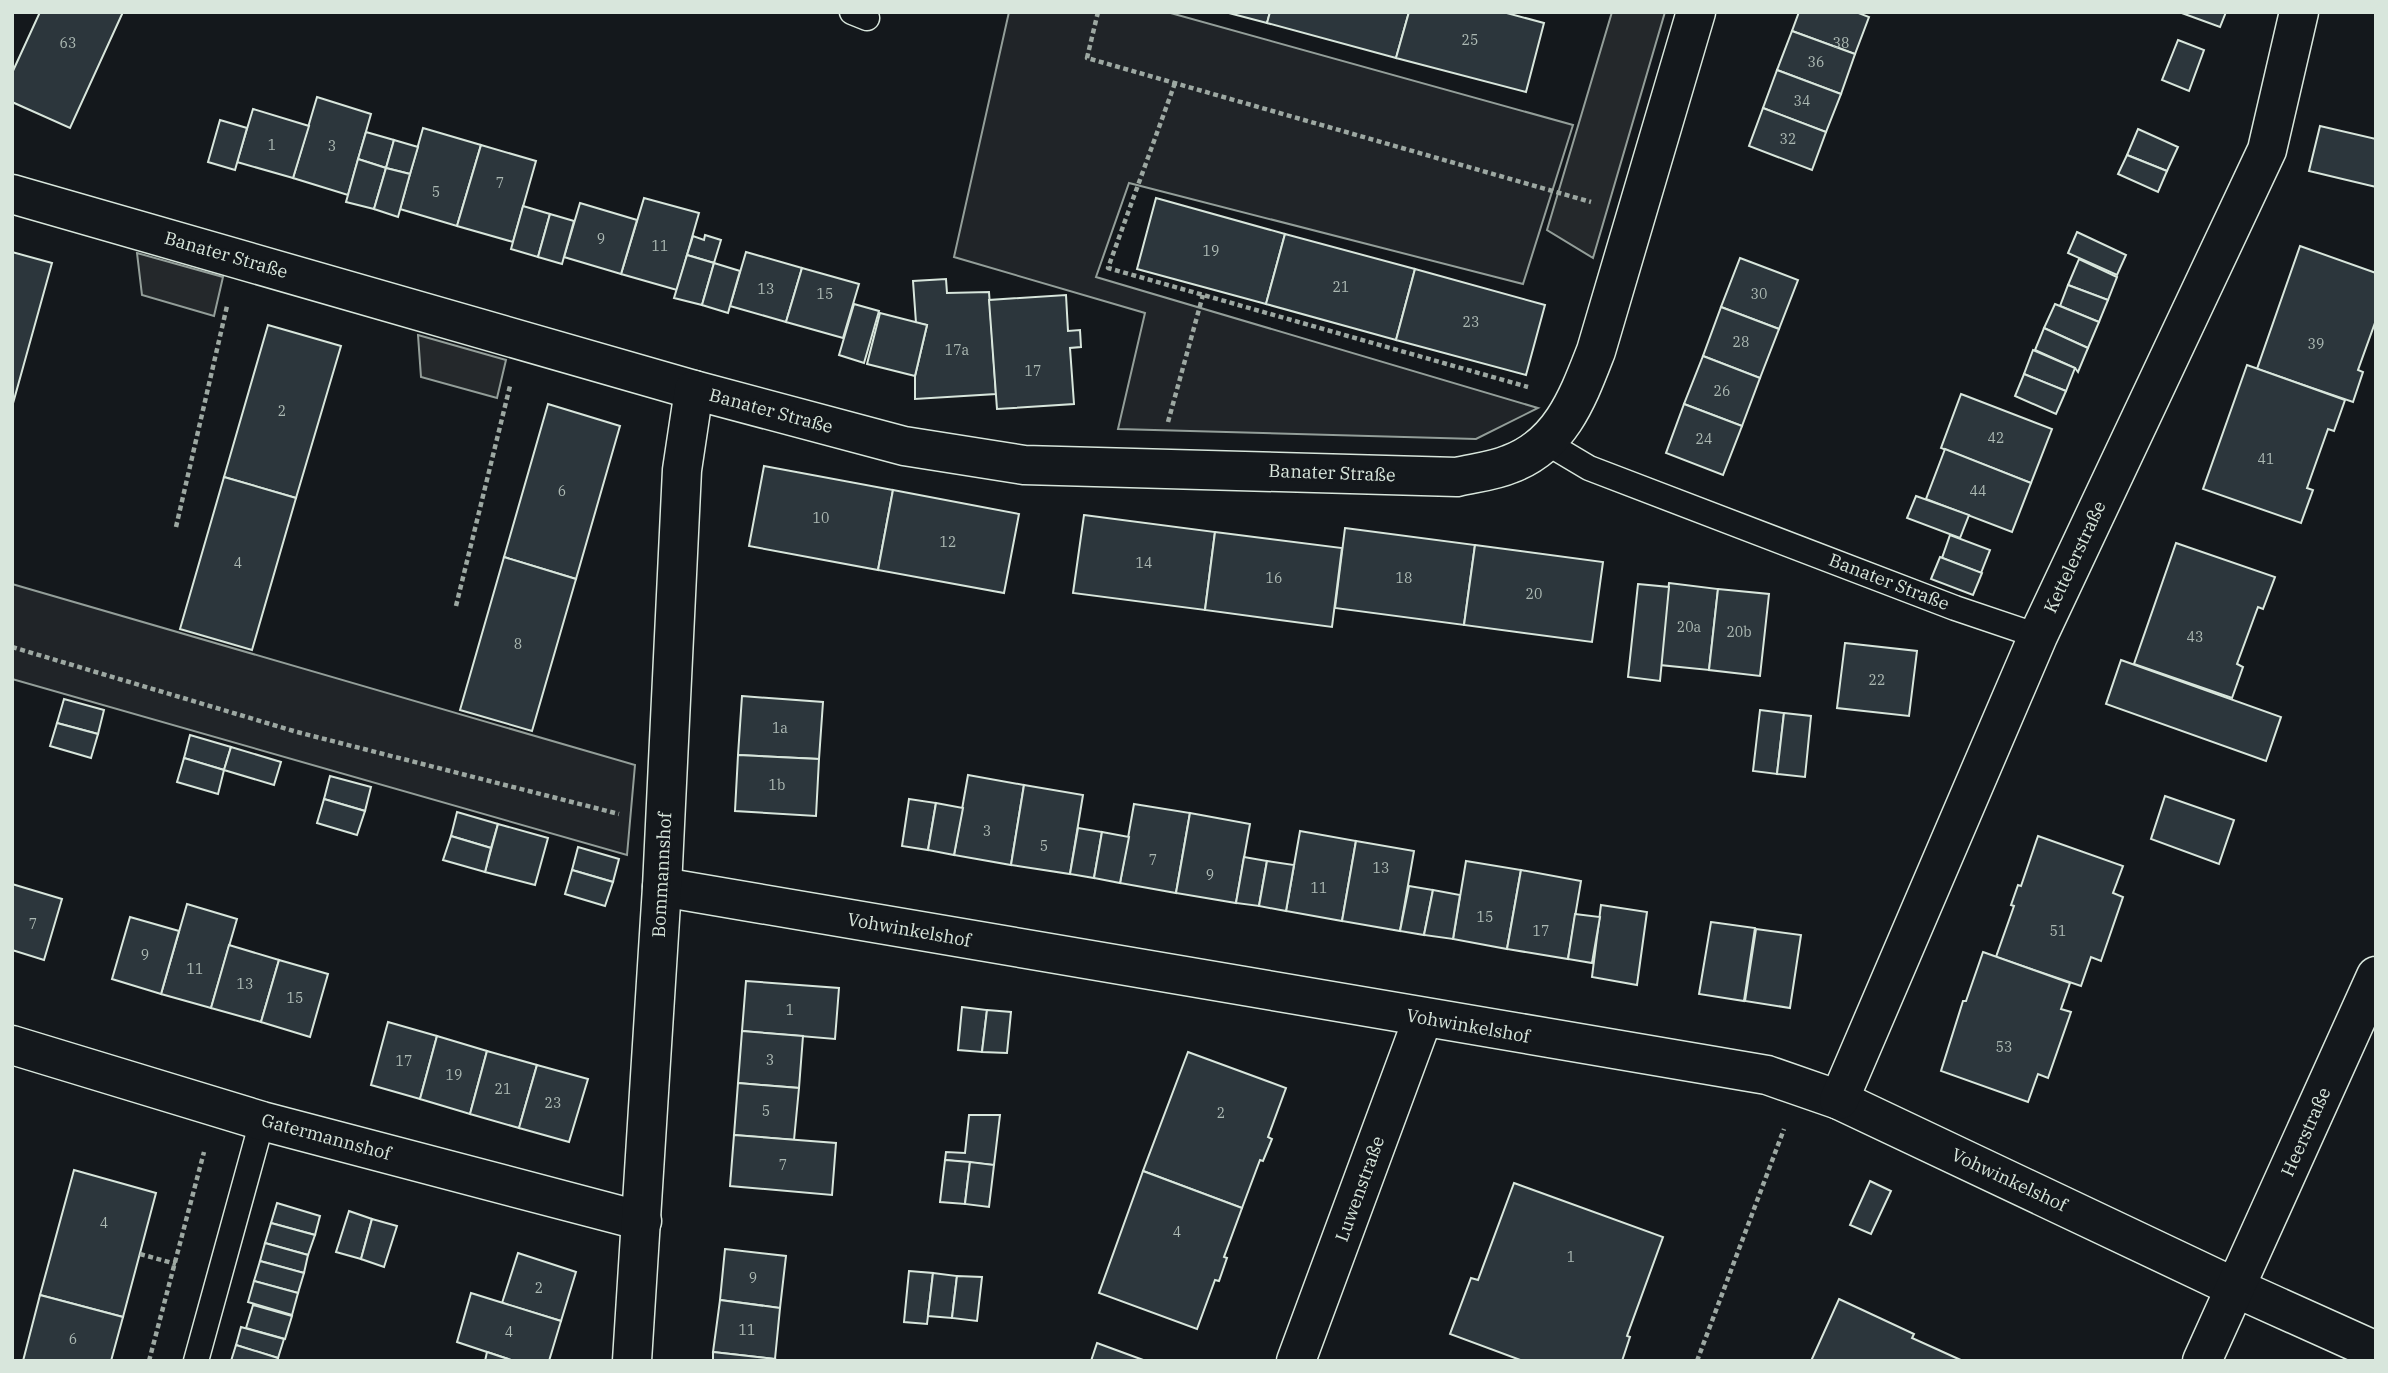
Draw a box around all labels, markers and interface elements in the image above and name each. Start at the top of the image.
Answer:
house number: 25 [1462,31,1478,49]
house number: 63 [60,34,76,52]
house number: 38 [1833,34,1849,52]
house number: 36 [1808,53,1824,71]
house number: 34 [1794,92,1810,110]
house number: 32 [1780,130,1796,148]
house number: 1 [268,136,276,154]
house number: 3 [328,137,336,155]
house number: 7 [496,174,504,192]
house number: 5 [432,183,440,201]
street label: Banater Straße [162,226,290,283]
house number: 9 [597,230,605,248]
house number: 11 [652,237,668,255]
house number: 19 [1203,242,1219,260]
house number: 21 [1333,278,1349,296]
house number: 13 [758,280,774,298]
house number: 15 [817,285,833,303]
house number: 30 [1751,285,1767,303]
house number: 23 [1463,313,1479,331]
house number: 28 [1733,333,1749,351]
house number: 39 [2308,335,2324,353]
house number: 17a [945,341,970,359]
house number: 17 [1025,362,1041,380]
house number: 26 [1714,382,1730,400]
street label: Banater Straße [707,383,836,438]
house number: 2 [278,402,286,420]
house number: 42 [1988,429,2004,447]
house number: 24 [1696,430,1712,448]
house number: 41 [2258,450,2274,468]
street label: Banater Straße [1268,459,1396,486]
house number: 6 [558,482,566,500]
house number: 44 [1970,482,1986,500]
street label: Kettelerstraße [2039,497,2111,617]
house number: 10 [813,509,829,527]
house number: 12 [940,533,956,551]
street label: Banater Straße [1826,548,1953,615]
house number: 4 [234,554,242,572]
house number: 14 [1136,554,1152,572]
house number: 16 [1266,569,1282,587]
house number: 18 [1396,569,1412,587]
house number: 20 [1526,585,1542,603]
house number: 20a [1677,618,1702,636]
house number: 20b [1726,623,1752,641]
house number: 43 [2187,628,2203,646]
house number: 8 [514,635,522,653]
house number: 22 [1869,671,1885,689]
house number: 1a [772,719,788,737]
house number: 1b [769,776,785,794]
street label: Bommannshof [647,810,676,938]
house number: 3 [983,822,991,840]
house number: 5 [1040,837,1048,855]
house number: 7 [1149,851,1157,869]
house number: 13 [1373,859,1389,877]
house number: 9 [1206,866,1214,884]
house number: 11 [1311,879,1327,897]
street label: Vohwinkelshof [846,907,974,952]
house number: 15 [1477,908,1493,926]
house number: 7 [29,915,37,933]
house number: 17 [1533,922,1549,940]
house number: 51 [2050,922,2066,940]
house number: 9 [141,946,149,964]
house number: 11 [187,960,203,978]
house number: 13 [237,975,253,993]
house number: 15 [287,989,303,1007]
house number: 1 [786,1001,794,1019]
street label: Vohwinkelshof [1405,1003,1533,1048]
house number: 53 [1996,1038,2012,1056]
house number: 3 [766,1051,774,1069]
house number: 17 [396,1052,412,1070]
house number: 19 [446,1066,462,1084]
house number: 21 [495,1080,511,1098]
street label: Heerstraße [2276,1084,2335,1180]
house number: 23 [545,1094,561,1112]
house number: 5 [762,1102,770,1120]
house number: 2 [1217,1104,1225,1122]
street label: Gatermannshof [259,1108,395,1165]
street label: Luwenstraße [1330,1133,1389,1245]
street label: Vohwinkelshof [1948,1143,2072,1217]
house number: 7 [779,1156,787,1174]
house number: 4 [100,1214,108,1232]
house number: 4 [1173,1223,1181,1241]
house number: 1 [1567,1248,1575,1266]
house number: 9 [749,1269,757,1287]
house number: 2 [535,1279,543,1297]
house number: 11 [739,1321,755,1339]
house number: 4 [505,1323,513,1341]
house number: 6 [69,1330,77,1348]

